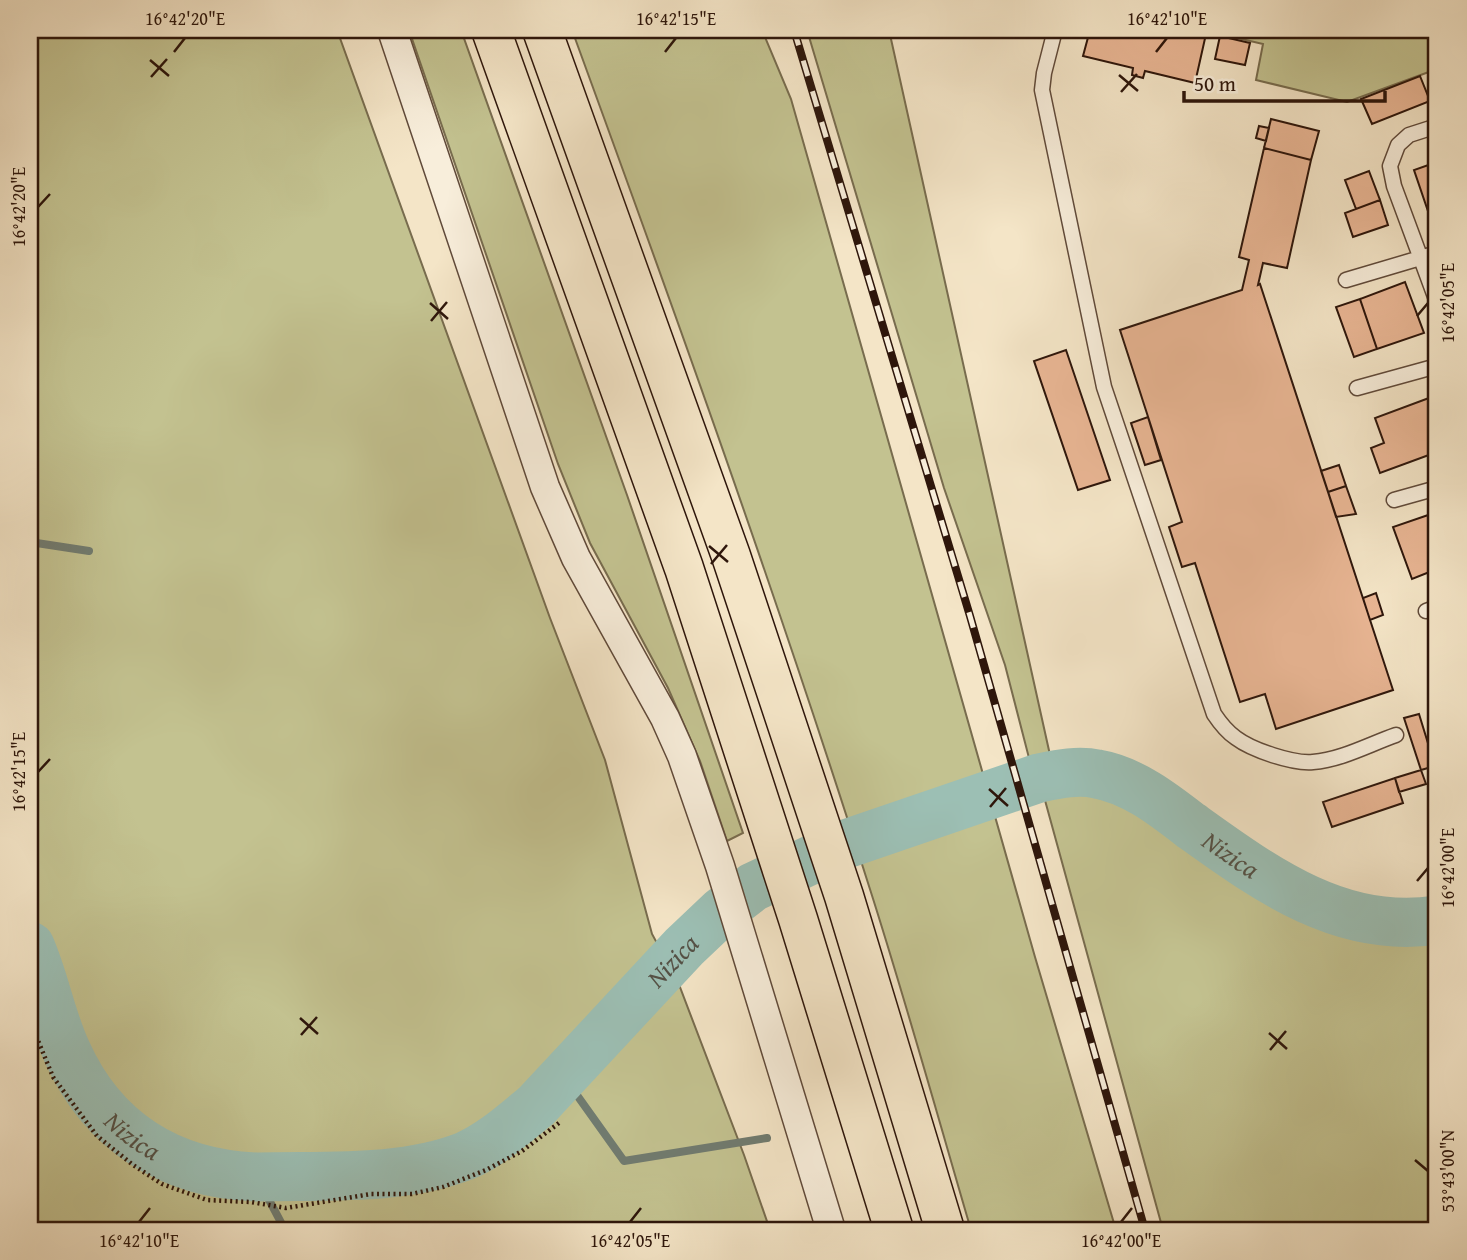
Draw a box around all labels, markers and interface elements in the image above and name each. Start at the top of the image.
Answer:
text: 16°42'20"E [145,5,225,32]
text: 16°42'15"E [636,5,716,32]
text: 16°42'10"E [1127,5,1207,32]
scale bar [1184,60,1385,104]
text: 50 m [1194,68,1236,99]
text: 16°42'20"E [5,167,32,247]
text: 16°42'05"E [1434,263,1461,343]
text: 16°42'15"E [5,732,32,812]
water label: Nizica [1194,820,1267,888]
text: 16°42'00"E [1434,828,1461,908]
water label: Nizica [636,924,707,997]
water label: Nizica [95,1101,168,1170]
text: 53°43'00"N [1434,1129,1461,1212]
text: 16°42'10"E [99,1227,179,1254]
text: 16°42'05"E [590,1227,670,1254]
text: 16°42'00"E [1081,1227,1161,1254]

